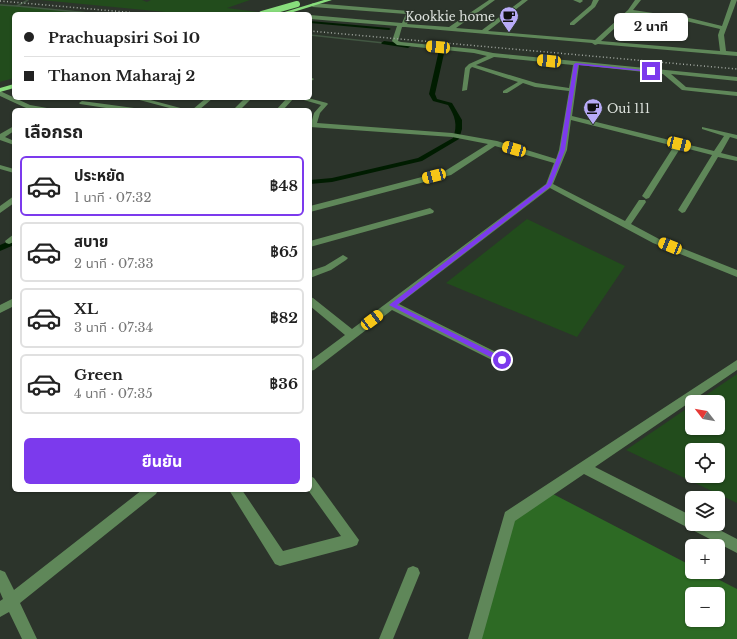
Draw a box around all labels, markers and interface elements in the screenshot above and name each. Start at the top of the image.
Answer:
cafe icon: Kookkie home [498,5,520,33]
place label: Kookkie home [405,9,495,24]
callout: 2 นาที [614,13,688,41]
text: 2 นาที [634,18,668,35]
text: Prachuapsiri Soi 10 [48,28,200,47]
car [426,40,450,54]
car [536,54,562,68]
route end [642,62,660,80]
text: Thanon Maharaj 2 [48,66,195,85]
cafe icon: Oui 111 [582,97,604,125]
place label: Oui 111 [607,101,650,116]
text: เลือกรถ [24,121,83,143]
car [666,135,692,153]
car [501,140,527,158]
text: ประหยัด [74,166,125,185]
car [421,167,447,185]
icon: car [26,168,62,204]
text: ฿48 [270,176,298,195]
text: 1 นาที · 07:32 [74,189,151,206]
text: สบาย [74,232,108,251]
icon: car [26,234,62,270]
car [657,236,683,256]
text: ฿65 [270,242,298,261]
text: 2 นาที · 07:33 [74,255,154,272]
text: XL [74,299,98,318]
icon: car [26,300,62,336]
text: ฿82 [270,308,298,327]
car [359,308,385,332]
text: 3 นาที · 07:34 [74,319,153,336]
route start [493,351,511,369]
text: Green [74,365,123,384]
icon: car [26,366,62,402]
text: ฿36 [270,374,298,393]
text: 4 นาที · 07:35 [74,385,153,402]
north arrow [685,395,725,435]
map controls [685,395,725,627]
button: ยืนยัน [24,438,300,484]
button: locate [685,443,725,483]
button: layers [685,491,725,531]
button: + [685,539,725,579]
button: − [685,587,725,627]

